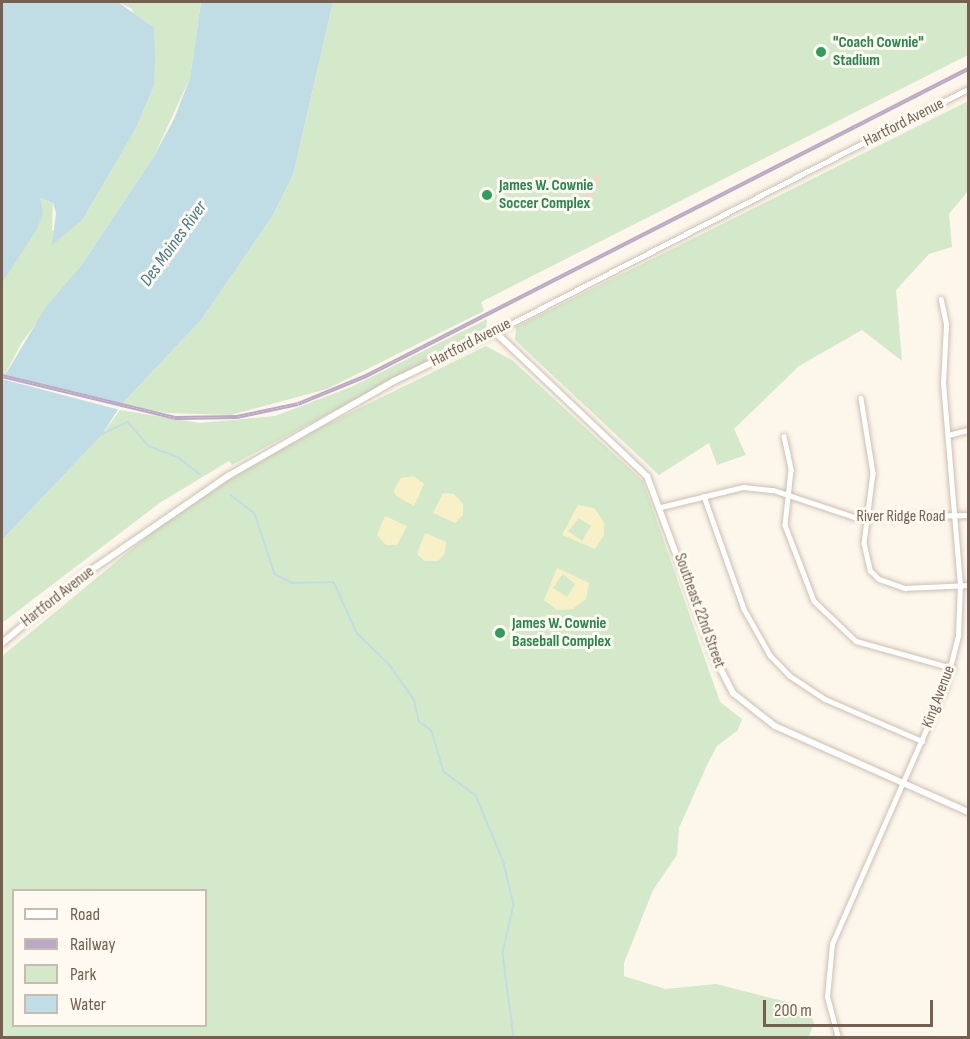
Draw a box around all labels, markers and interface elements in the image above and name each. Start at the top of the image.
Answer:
place label: "Coach Cownie" Stadium [833,33,924,71]
marker: "Coach Cownie" Stadium [814,45,828,59]
street label: Hartford Avenue [861,95,947,151]
place label: James W. Cownie Soccer Complex [499,176,593,214]
marker: James W. Cownie Soccer Complex [480,188,494,202]
water label: Des Moines River [136,197,212,291]
street label: Hartford Avenue [428,315,514,371]
street label: River Ridge Road [857,507,945,527]
street label: Southeast 22nd Street [669,551,729,671]
street label: Hartford Avenue [18,562,98,632]
place label: James W. Cownie Baseball Complex [512,614,611,652]
marker: James W. Cownie Baseball Complex [493,626,507,640]
street label: King Avenue [918,663,960,731]
legend [12,889,207,1027]
text: Road [70,904,100,925]
text: Railway [70,934,115,955]
text: Park [70,964,96,985]
scale bar [766,988,936,1026]
text: Water [70,994,106,1015]
text: 200 m [774,1000,812,1021]

